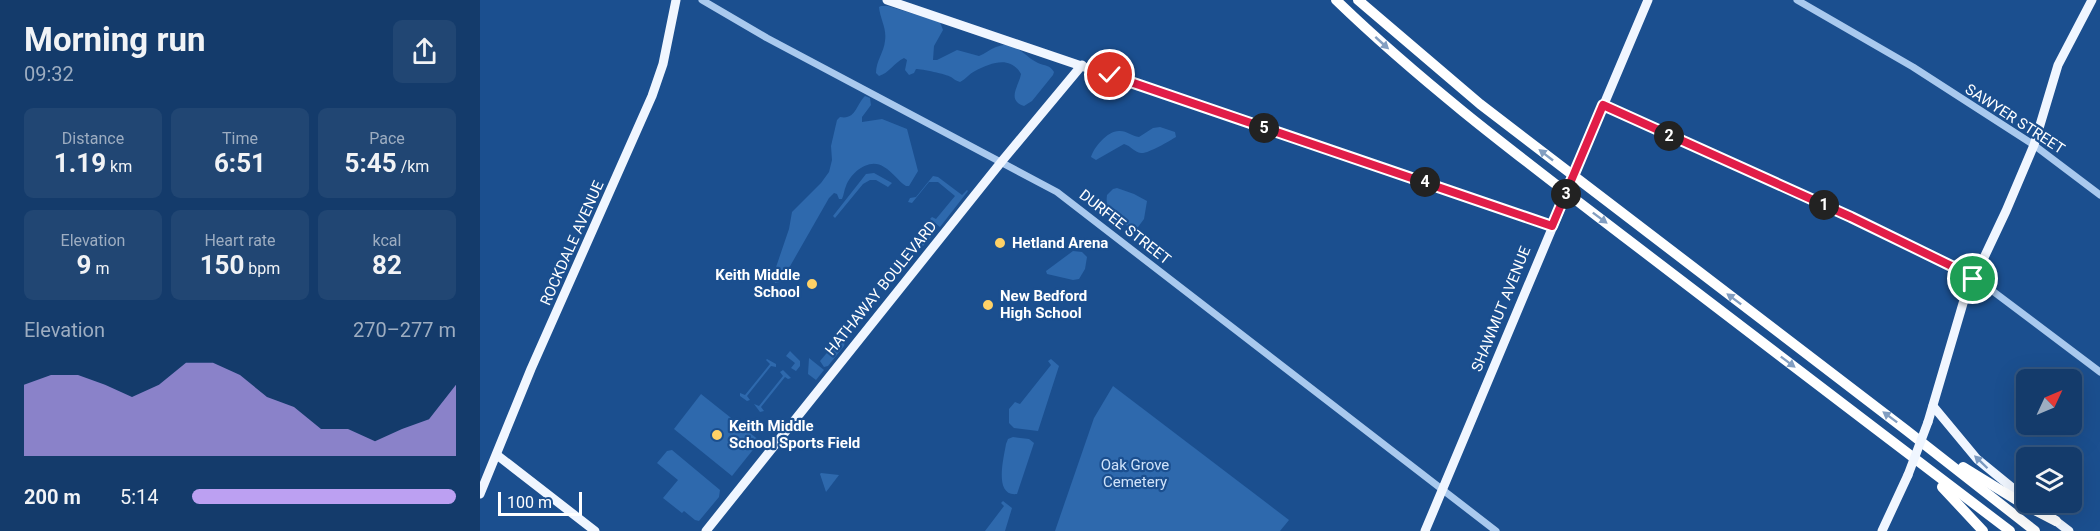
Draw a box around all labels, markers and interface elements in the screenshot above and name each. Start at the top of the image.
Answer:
text: Morning run [24,20,205,59]
button: share [393,20,456,83]
one-way arrow [1374,36,1389,49]
pin [1084,49,1135,100]
icon: check [1093,58,1126,91]
text: 09:32 [24,62,74,86]
street label: SAWYER STREET [1962,80,2068,158]
pin: 5 [1249,113,1279,143]
text: 5 [1259,118,1269,137]
pin: 2 [1654,121,1684,151]
text: 2 [1664,126,1674,145]
text: Distance [62,129,124,148]
text: Time [222,129,258,148]
text: Pace [369,129,405,148]
text: 1.19 [54,148,106,178]
text: 6:51 [214,148,266,178]
text: 5:45 [345,148,397,178]
one-way arrow [1538,149,1554,162]
text: km [106,157,132,176]
text: /km [397,157,429,176]
pin: 4 [1410,167,1440,197]
text: 4 [1420,172,1430,191]
street label: ROCKDALE AVENUE [536,177,608,308]
pin: 3 [1551,179,1581,209]
text: 3 [1561,184,1571,203]
street label: DURFEE STREET [1076,186,1174,268]
pin: 1 [1809,190,1839,220]
text: 1 [1819,195,1829,214]
one-way arrow [1592,211,1607,223]
street label: HATHAWAY BOULEVARD [821,217,941,359]
text: Elevation [61,231,125,250]
text: Heart rate [204,231,276,250]
text: kcal [373,231,401,250]
place label: Hetland Arena [1012,234,1108,252]
marker: Hetland Arena [993,236,1007,250]
street label: SHAWMUT AVENUE [1468,243,1535,374]
text: 9 [77,250,91,280]
text: 150 [200,250,244,280]
text: 82 [372,250,402,280]
pin [1947,253,1998,304]
text: m [91,259,109,278]
text: bpm [244,259,280,278]
icon: arrive [1956,262,1989,295]
place label: Keith Middle School [715,266,800,301]
marker: Keith Middle School [805,277,819,291]
place label: New Bedford High School [1000,287,1087,322]
one-way arrow [1727,294,1742,306]
marker: New Bedford High School [981,298,995,312]
text: Elevation [24,318,105,342]
text: 270–277 m [353,318,456,342]
one-way arrow [1779,356,1795,368]
north arrow [2016,369,2082,435]
map controls [2016,369,2082,513]
one-way arrow [1882,412,1897,424]
place label: Keith Middle School Sports Field [729,417,860,452]
marker: Keith Middle School Sports Field [710,428,724,442]
button: layers [2016,447,2082,513]
park label: Oak Grove Cemetery [1101,456,1169,491]
one-way arrow [1975,456,1989,470]
text: 200 m [24,485,81,509]
text: 5:14 [120,485,159,509]
scale bar [498,489,582,516]
text: 100 m [507,493,552,512]

